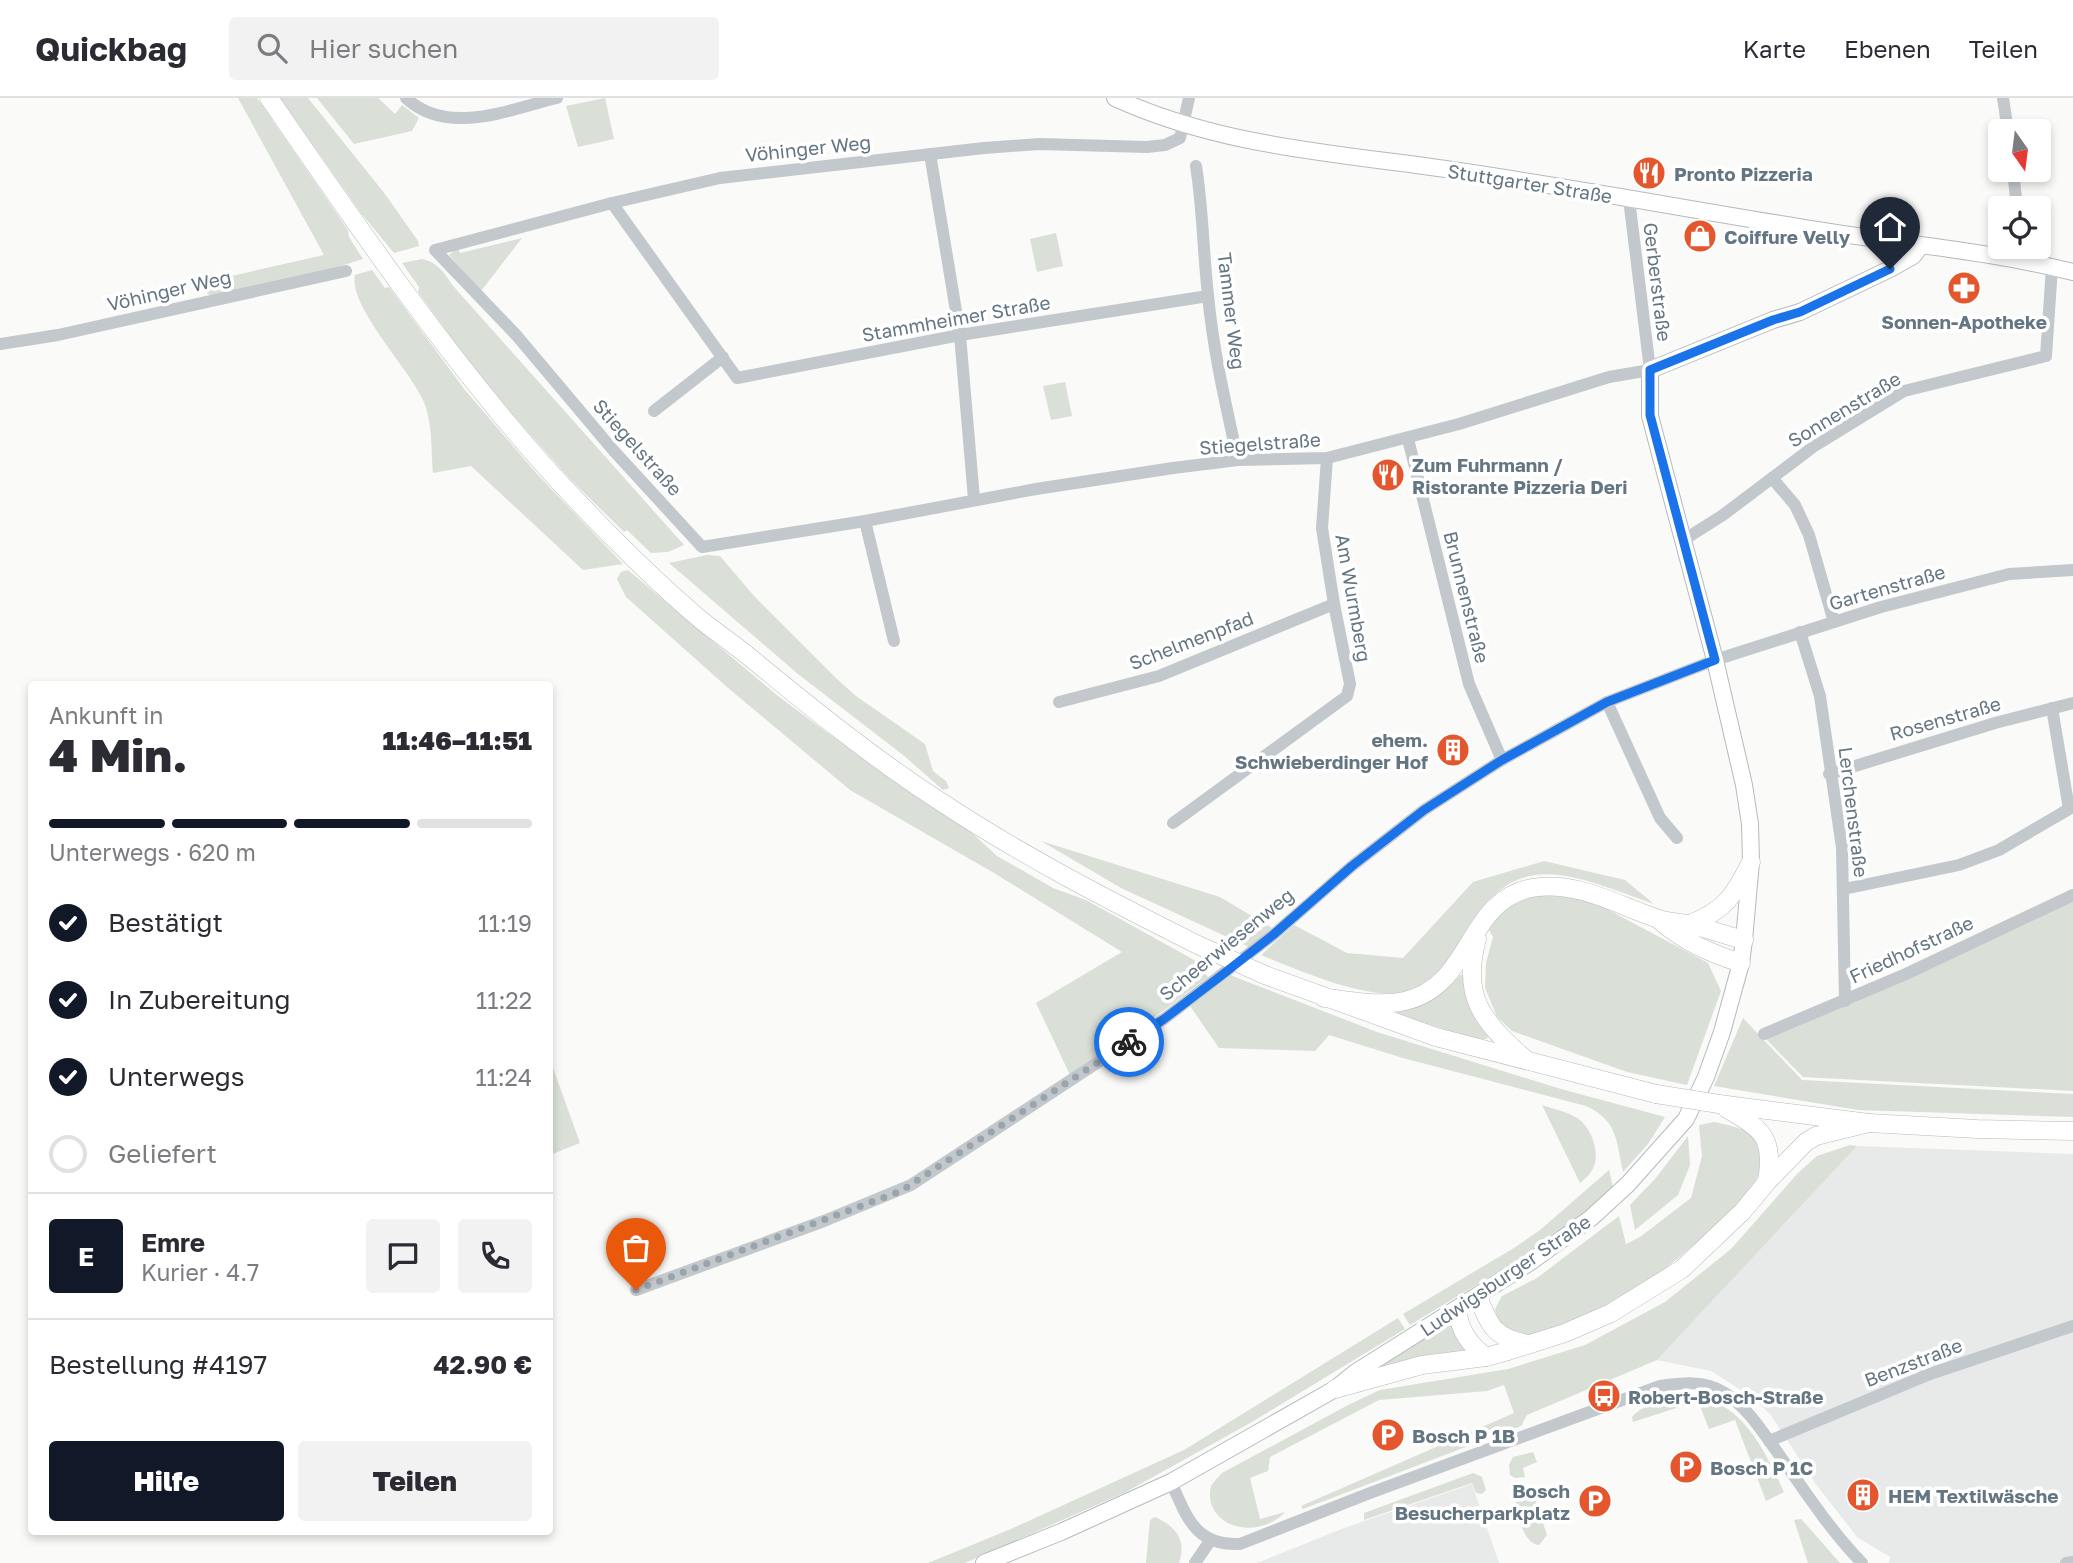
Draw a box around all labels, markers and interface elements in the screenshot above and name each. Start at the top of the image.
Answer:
search box [229,17,719,80]
text: Quickbag [35,29,187,68]
icon: search [253,29,291,67]
text: Hier suchen [309,33,458,64]
text: Karte [1743,34,1806,63]
text: Ebenen [1844,34,1931,63]
text: Teilen [1969,34,2038,63]
north arrow [1988,119,2051,182]
map controls [1988,119,2051,259]
street label: Vöhinger Weg [744,130,872,166]
restaurant icon: Pronto Pizzeria [1630,154,1668,192]
street label: Stuttgarter Straße [1446,159,1614,207]
place label: Pronto Pizzeria [1674,162,1813,185]
button: locate [1988,196,2051,259]
pin [1860,197,1920,269]
icon: home [1871,208,1909,246]
shop icon: Coiffure Velly [1681,217,1719,255]
street label: Gerberstraße [1639,221,1677,343]
place label: Coiffure Velly [1724,225,1851,248]
street label: Tammer Weg [1213,251,1251,371]
street label: Vöhinger Weg [105,265,233,315]
pharmacy icon: Sonnen-Apotheke [1945,269,1983,307]
street label: Stammheimer Straße [860,290,1052,346]
place label: Sonnen-Apotheke [1881,310,2047,333]
street label: Sonnenstraße [1784,366,1904,452]
street label: Stiegelstraße [589,394,687,500]
street label: Stiegelstraße [1198,427,1322,459]
place label: Zum Fuhrmann / Ristorante Pizzeria Deri [1412,453,1628,498]
restaurant icon: Zum Fuhrmann / Ristorante Pizzeria Deri [1369,456,1407,494]
street label: Brunnenstraße [1439,529,1495,665]
street label: Am Wurmberg [1331,532,1377,664]
street label: Gartenstraße [1826,559,1948,615]
street label: Schelmenpfad [1126,606,1256,674]
street label: Rosenstraße [1887,691,2003,745]
text: Ankunft in [49,701,164,729]
text: 11:46–11:51 [382,725,532,756]
text: 4 Min. [49,727,187,782]
place label: ehem. Schwieberdinger Hof [1235,728,1428,773]
building icon: ehem. Schwieberdinger Hof [1434,731,1472,769]
street label: Lerchenstraße [1835,745,1873,879]
text: Unterwegs · 620 m [49,838,256,866]
street label: Scheerwiesenweg [1154,883,1298,1005]
icon: check [49,904,87,942]
text: Bestätigt [108,907,223,938]
text: 11:19 [478,909,532,937]
street label: Friedhofstraße [1845,910,1977,988]
icon: check [49,981,87,1019]
text: In Zubereitung [108,984,291,1015]
text: 11:22 [476,986,532,1014]
courier [1094,1007,1164,1077]
icon: bike [1110,1023,1148,1061]
icon: check [49,1058,87,1096]
text: Unterwegs [108,1061,245,1092]
text: 11:24 [475,1063,532,1091]
text: Geliefert [108,1138,217,1169]
street label: Ludwigsburger Straße [1415,1209,1595,1341]
pin [606,1218,666,1290]
button: chat [366,1219,440,1293]
button: phone [458,1219,532,1293]
text: Emre [141,1227,205,1258]
icon: bag [617,1229,655,1267]
text: E [78,1241,94,1272]
text: Kurier · 4.7 [141,1258,259,1286]
street label: Benzstraße [1861,1333,1965,1391]
text: Bestellung #4197 [49,1349,267,1380]
text: 42.90 € [433,1349,532,1380]
bus stop icon: Robert-Bosch-Straße [1585,1377,1623,1415]
place label: Robert-Bosch-Straße [1628,1385,1823,1408]
parking icon: Bosch P 1B [1369,1416,1407,1454]
place label: Bosch P 1B [1412,1424,1515,1447]
button: Hilfe [49,1441,284,1521]
button: Teilen [298,1441,532,1521]
parking icon: Bosch P 1C [1667,1448,1705,1486]
place label: Bosch P 1C [1710,1456,1813,1479]
building icon: HEM Textilwäsche [1844,1476,1882,1514]
place label: Bosch Besucherparkplatz [1395,1479,1570,1524]
parking icon: Bosch Besucherparkplatz [1576,1482,1614,1520]
place label: HEM Textilwäsche [1888,1484,2058,1507]

